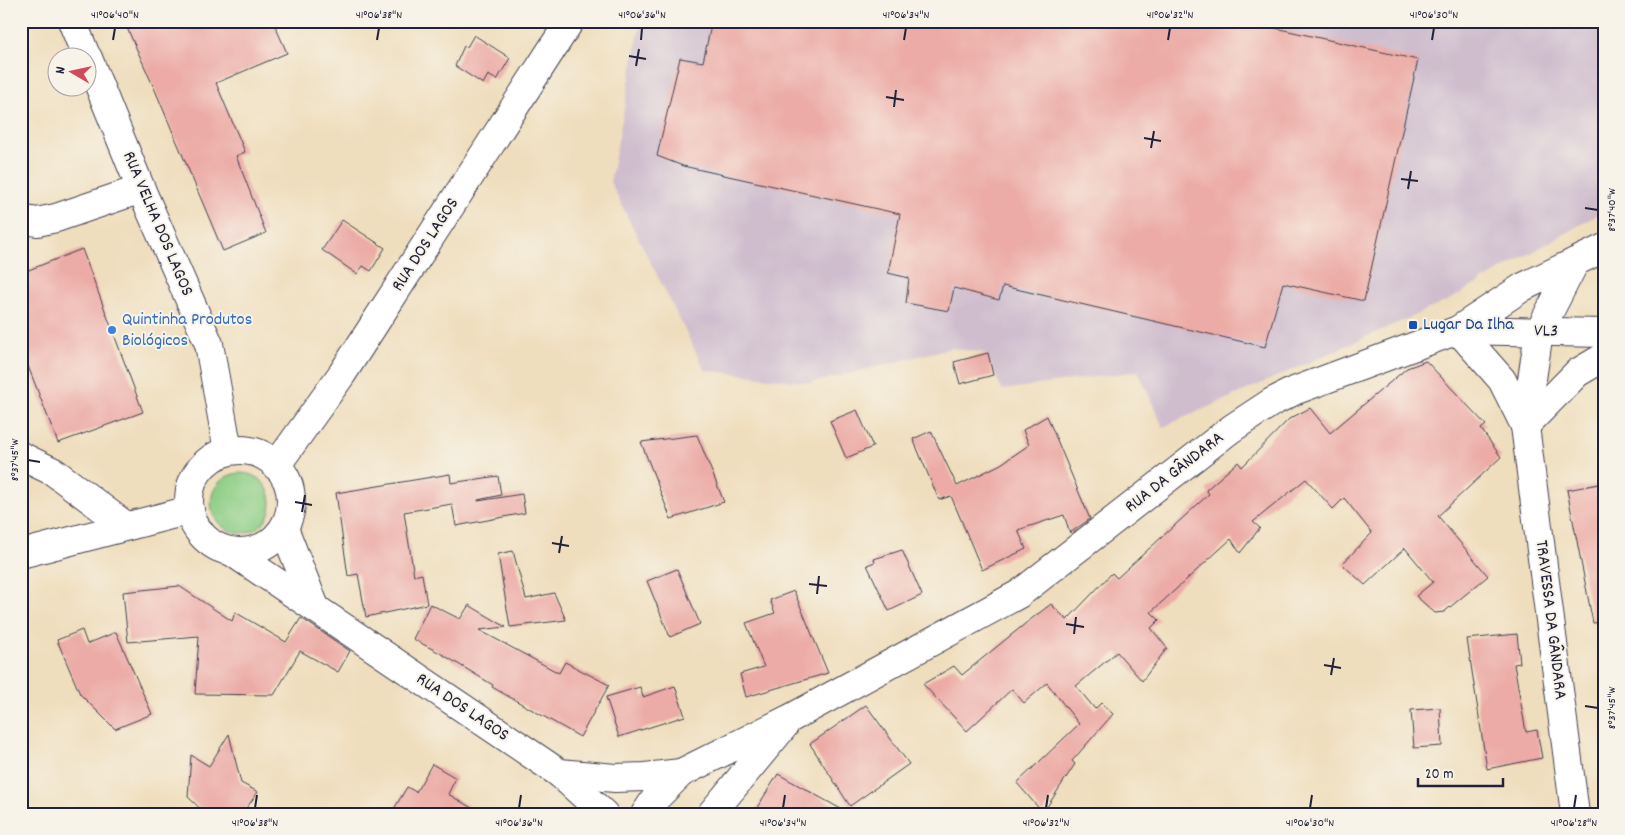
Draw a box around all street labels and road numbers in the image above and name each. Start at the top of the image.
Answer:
street label: RUA VELHA DOS LAGOS [115,148,199,300]
street label: RUA DOS LAGOS [386,193,466,297]
street label: VL3 [1534,319,1558,345]
street label: RUA DA GÂNDARA [1120,426,1230,520]
street label: TRAVESSA DA GÂNDARA [1528,539,1572,701]
street label: RUA DOS LAGOS [410,668,514,748]

